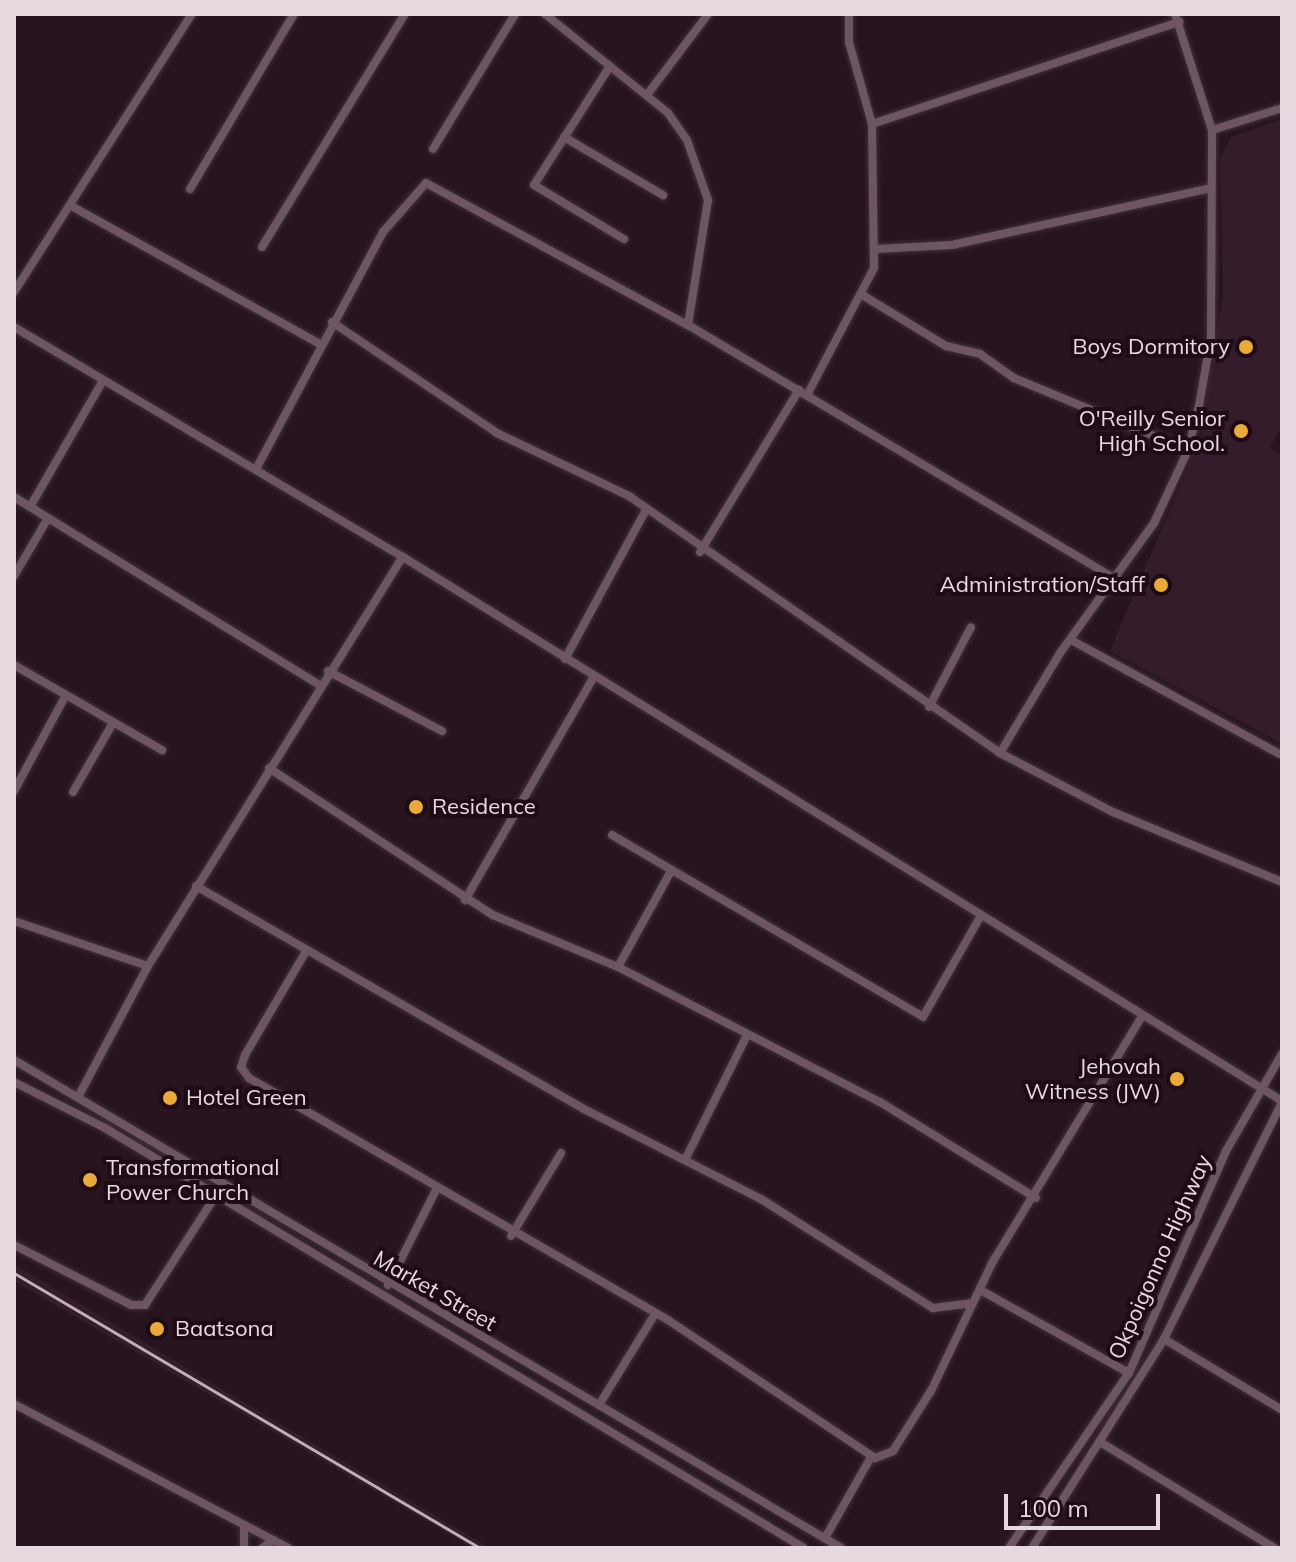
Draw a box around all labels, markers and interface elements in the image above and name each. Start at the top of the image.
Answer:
place label: Boys Dormitory [1073,334,1230,360]
marker: Boys Dormitory [1237,338,1255,356]
place label: O'Reilly Senior High School. [1079,405,1225,456]
marker: O'Reilly Senior High School. [1232,422,1250,440]
place label: Administration/Staff [940,572,1145,598]
marker: Administration/Staff [1152,576,1170,594]
place label: Residence [432,794,536,820]
marker: Residence [407,798,425,816]
place label: Jehovah Witness (JW) [1025,1053,1161,1104]
marker: Jehovah Witness (JW) [1168,1070,1186,1088]
place label: Hotel Green [186,1085,307,1111]
marker: Hotel Green [161,1089,179,1107]
street label: Okpoigonno Highway [1103,1151,1217,1363]
place label: Transformational Power Church [106,1154,280,1206]
marker: Transformational Power Church [81,1171,99,1189]
street label: Market Street [369,1245,501,1337]
place label: Baatsona [175,1316,274,1342]
marker: Baatsona [146,1318,168,1340]
scale bar [1008,1478,1164,1528]
text: 100 m [1018,1493,1089,1523]

